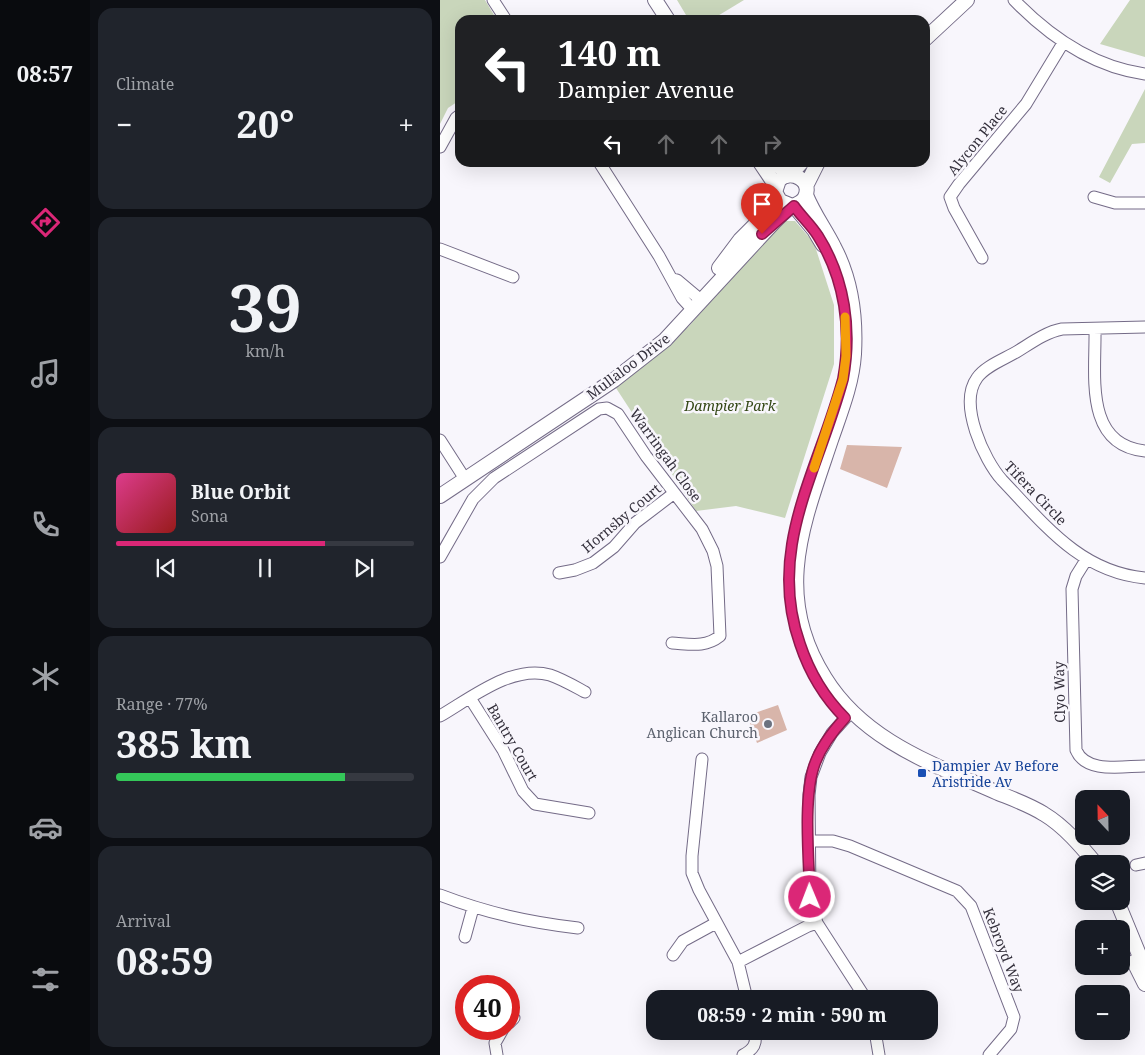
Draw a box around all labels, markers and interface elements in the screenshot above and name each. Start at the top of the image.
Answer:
text: 140 m [558,29,661,76]
icon: left [475,35,540,100]
text: 08:57 [17,58,73,88]
text: Climate [116,73,174,95]
text: Dampier Avenue [558,74,734,104]
text: 20° [236,97,294,149]
street label: Alycon Place [943,101,1011,179]
text: − [116,105,132,143]
text: + [398,105,414,143]
icon: left [599,130,627,158]
icon: ahead [652,130,680,158]
icon: ahead [705,130,733,158]
icon: right [758,130,786,158]
pin [741,183,783,234]
icon: arrive [748,190,776,218]
icon: directions [28,205,63,240]
text: 39 [228,263,302,351]
street label: Mullaloo Drive [583,328,673,404]
text: km/h [245,340,285,362]
icon: music [28,356,63,391]
park label: Dampier Park [683,396,777,415]
street label: Warringah Close [626,405,706,505]
street label: Tifera Circle [1001,457,1071,529]
text: Blue Orbit [191,479,291,505]
street label: Hornsby Court [577,479,665,557]
text: Sona [191,505,228,527]
icon: phone [28,507,63,542]
icon: previous [152,554,180,582]
icon: pause [251,554,279,582]
icon: next [350,554,378,582]
icon: climate [28,659,63,694]
street label: Clyo Way [1049,661,1069,723]
text: Range · 77% [116,693,208,715]
street label: Bantry Court [483,700,543,784]
place label: Kallaroo Anglican Church [647,707,758,742]
text: 385 km [116,717,252,769]
marker: Kallaroo Anglican Church [762,718,774,730]
place label: Dampier Av Before Aristride Av [932,756,1059,791]
marker: Dampier Av Before Aristride Av [916,767,928,779]
north arrow [1075,790,1130,845]
map controls [1075,790,1130,1040]
icon: car [28,810,63,845]
button: layers [1075,855,1130,910]
position arrow [783,870,835,922]
street label: Kebroyd Way [979,905,1029,995]
text: Arrival [116,910,171,932]
button: + [1075,920,1130,975]
text: 08:59 [116,934,213,986]
icon: filters [28,962,63,997]
speed limit sign: 40 [455,975,520,1040]
button: − [1075,985,1130,1040]
text: 08:59 · 2 min · 590 m [697,1002,887,1028]

